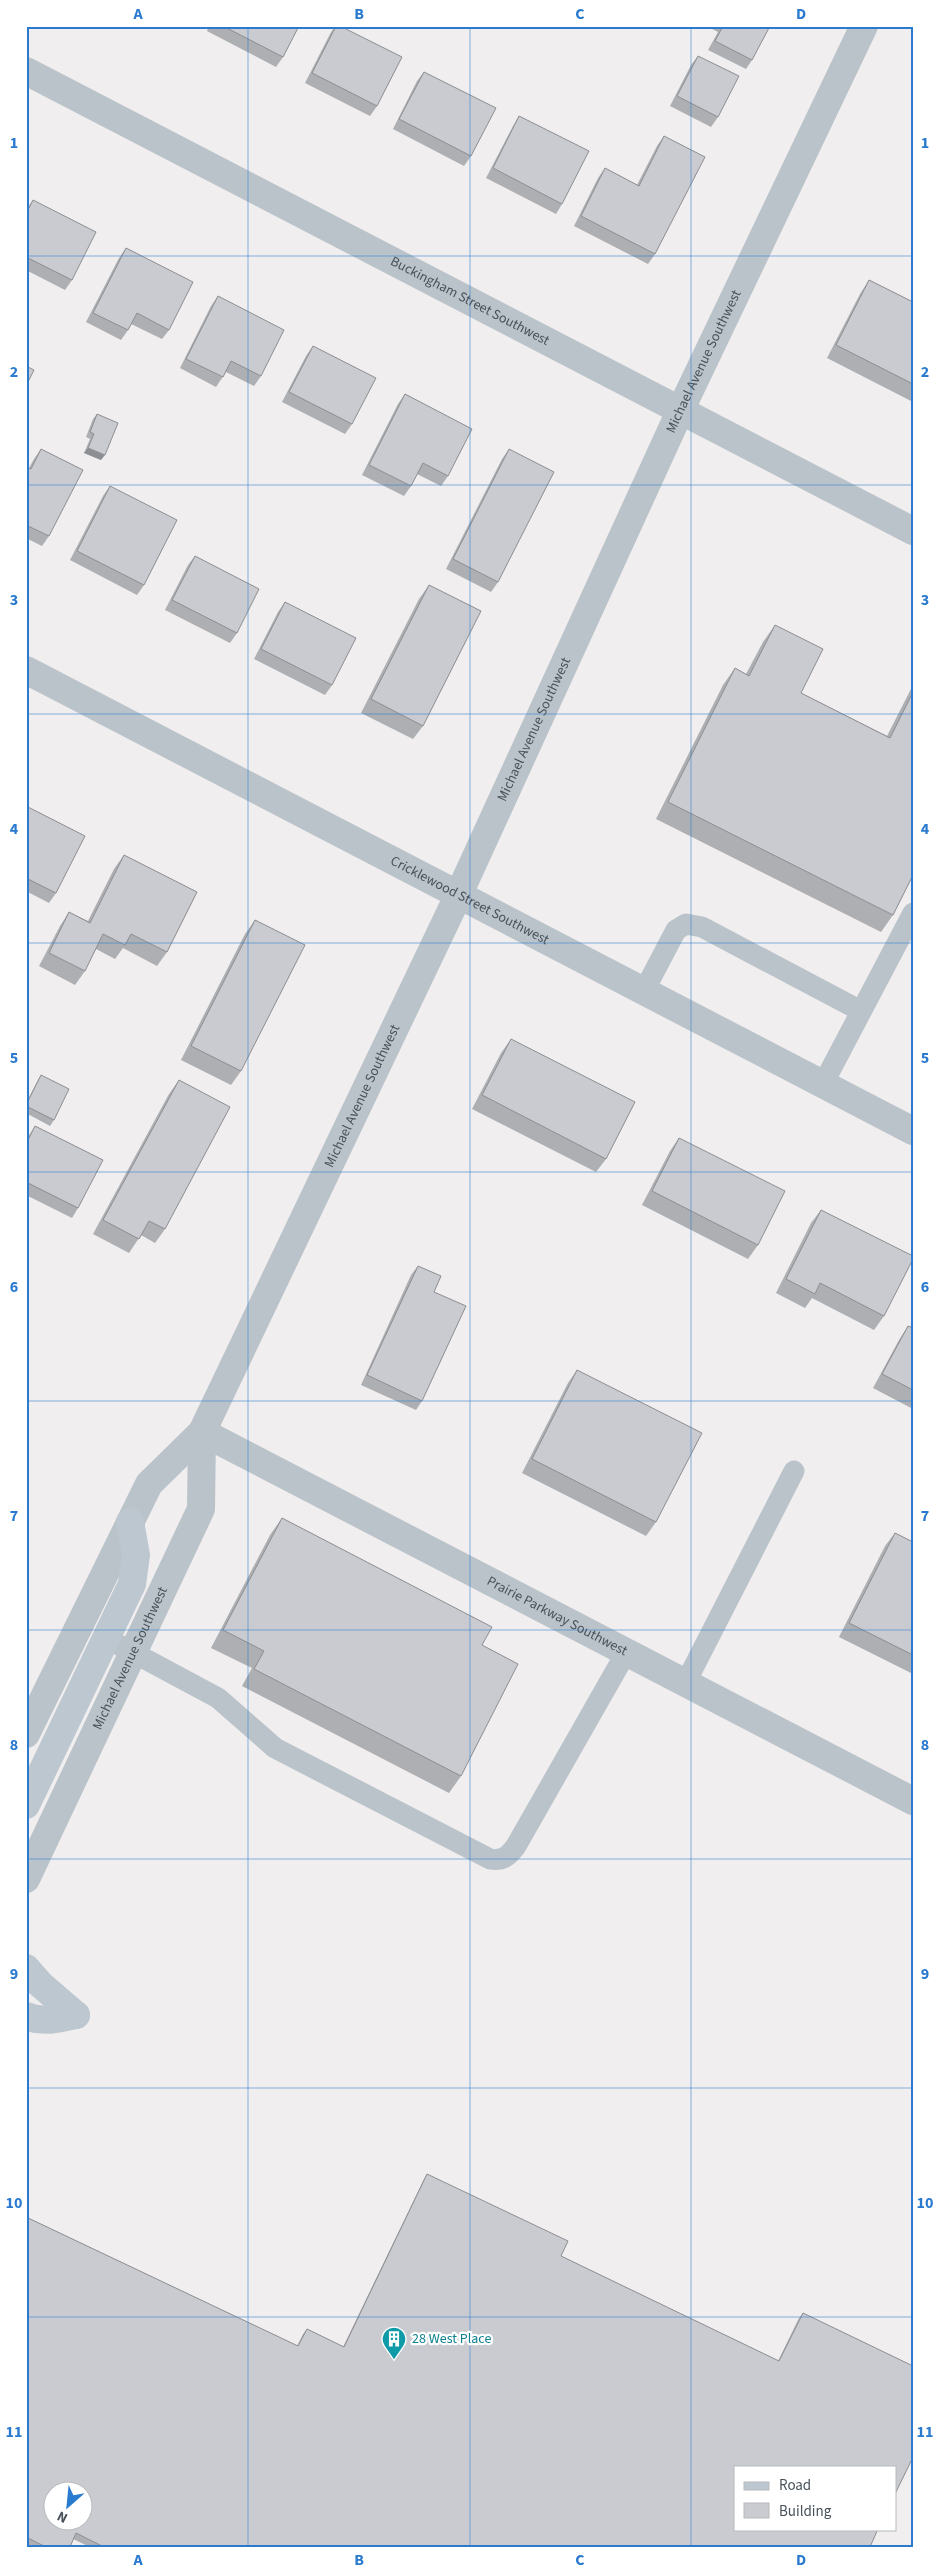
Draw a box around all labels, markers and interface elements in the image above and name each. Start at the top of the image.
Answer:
text: A [132,3,143,25]
text: B [354,3,364,25]
text: C [575,3,585,25]
text: D [796,3,806,25]
text: 1 [10,132,18,154]
text: 1 [921,132,929,154]
street label: Buckingham Street Southwest [387,252,553,351]
street label: Michael Avenue Southwest [661,286,746,437]
text: 2 [10,361,18,383]
text: 2 [921,361,929,383]
text: 3 [10,589,18,611]
text: 3 [921,589,929,611]
street label: Michael Avenue Southwest [493,654,576,805]
text: 4 [10,818,19,840]
text: 4 [921,818,930,840]
street label: Cricklewood Street Southwest [387,851,553,950]
street label: Michael Avenue Southwest [320,1021,405,1171]
text: 5 [10,1047,18,1069]
text: 5 [921,1047,929,1069]
text: 6 [10,1276,18,1298]
text: 6 [921,1276,929,1298]
text: 7 [10,1505,18,1527]
text: 7 [921,1505,929,1527]
street label: Prairie Parkway Southwest [483,1571,631,1661]
street label: Michael Avenue Southwest [88,1583,173,1733]
text: 8 [10,1734,18,1756]
text: 8 [921,1734,929,1756]
text: 9 [10,1963,18,1985]
text: 9 [921,1963,929,1985]
text: 10 [6,2192,22,2214]
text: 10 [917,2192,933,2214]
building icon: 28 West Place [381,2326,407,2360]
place label: 28 West Place [412,2329,491,2349]
text: 11 [6,2421,22,2443]
text: 11 [917,2421,933,2443]
legend [734,2466,896,2530]
text: Road [779,2475,811,2496]
north arrow [42,2480,92,2530]
text: Building [779,2501,832,2522]
text: N [54,2506,71,2528]
text: A [132,2549,143,2571]
text: B [354,2549,364,2571]
text: C [575,2549,585,2571]
text: D [796,2549,806,2571]

